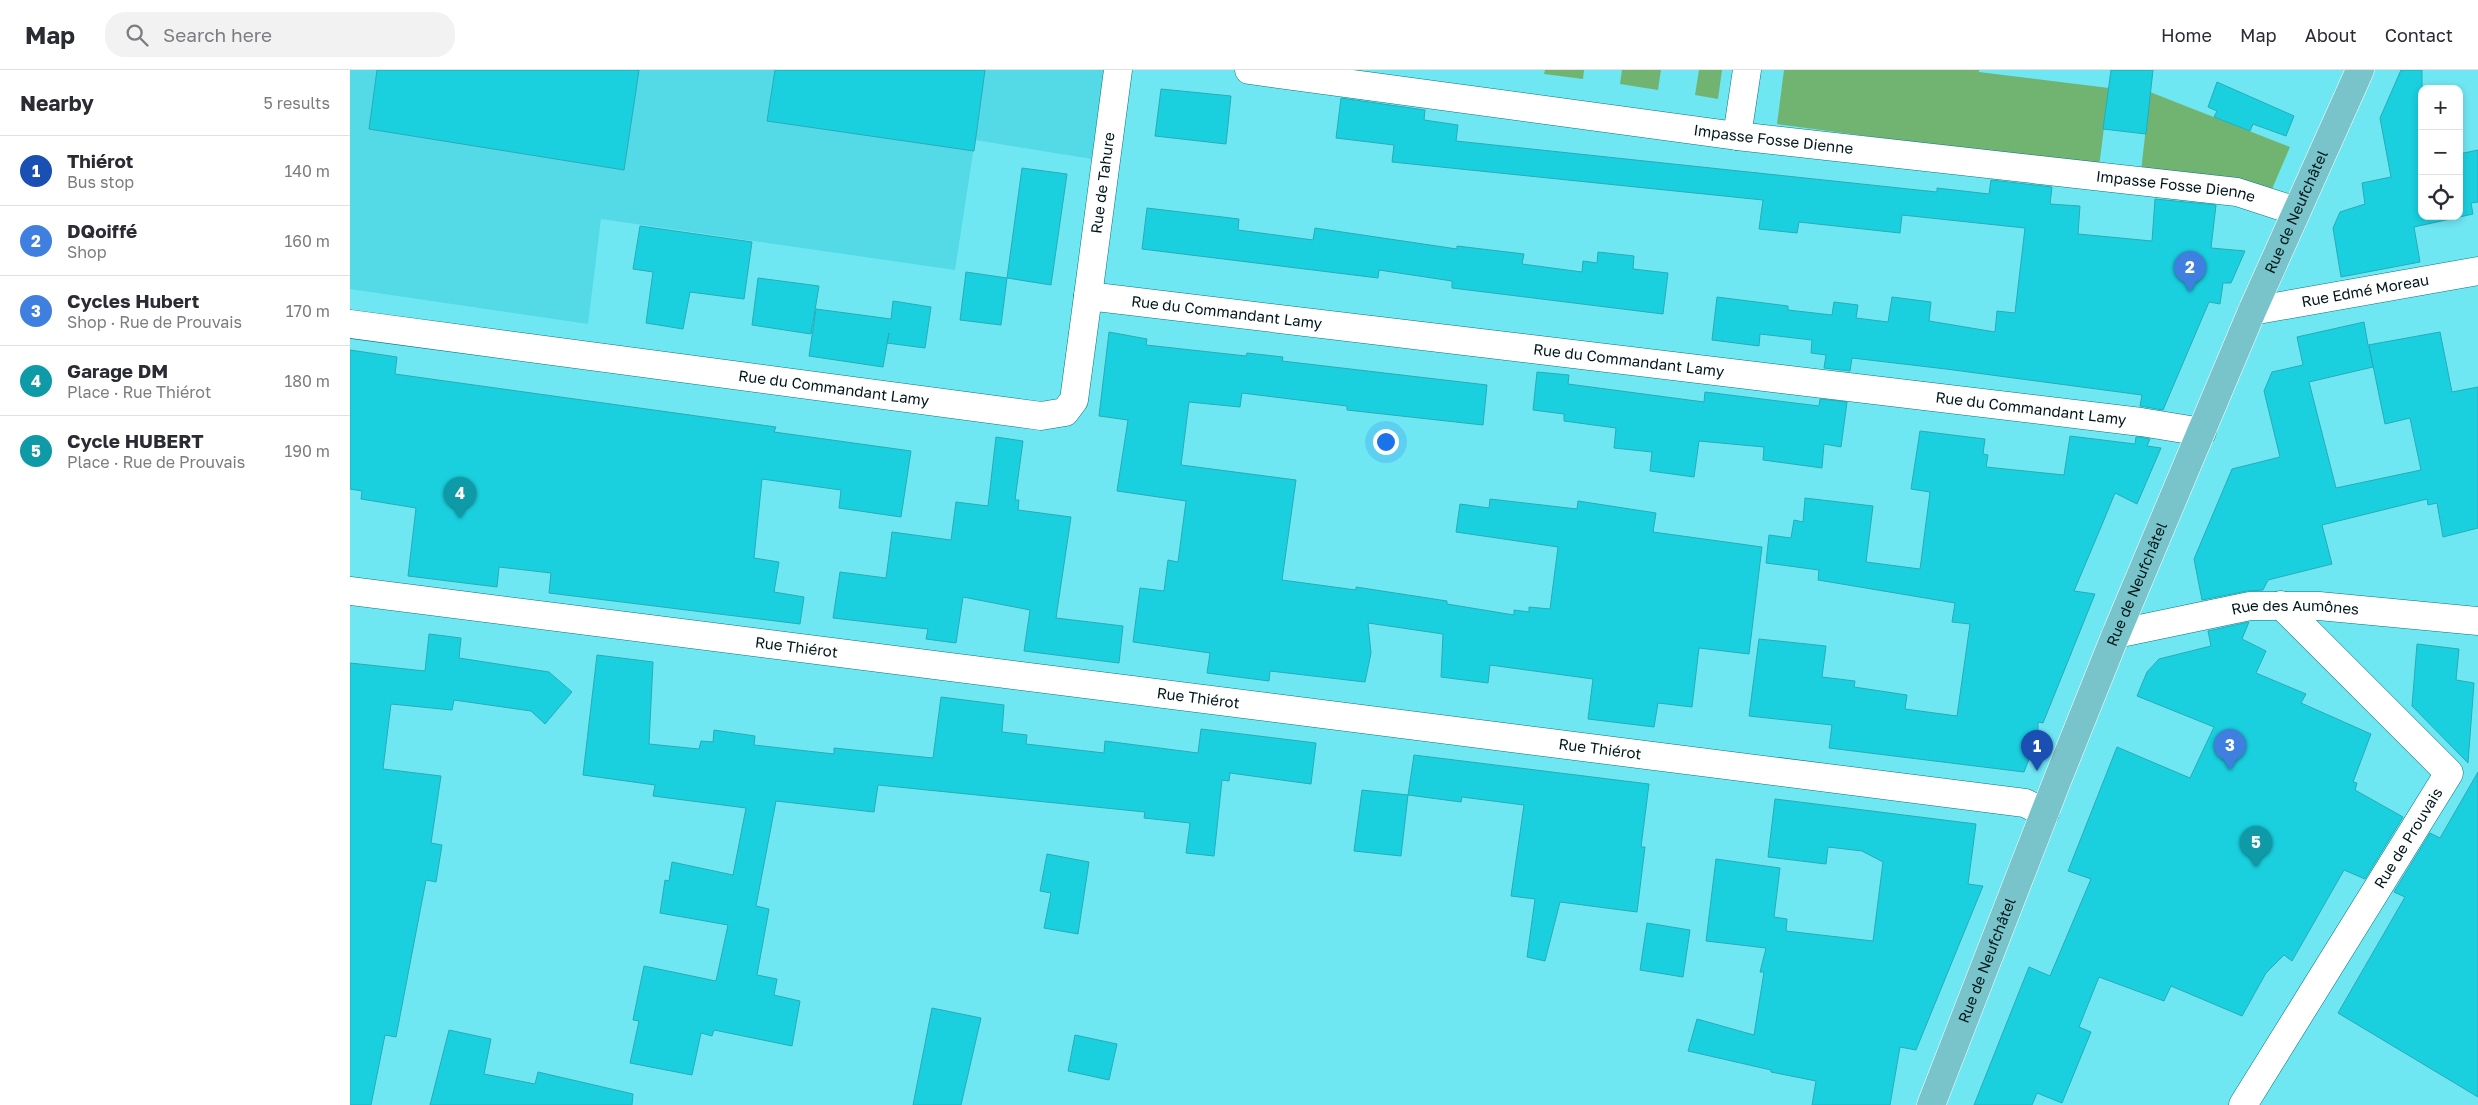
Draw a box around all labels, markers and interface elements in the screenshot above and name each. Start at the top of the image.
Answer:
search box [105,12,455,57]
text: Map [25,20,75,49]
icon: search [123,21,151,49]
text: Search here [163,23,272,46]
text: Home [2161,24,2212,46]
text: Map [2240,24,2277,46]
text: About [2305,24,2357,46]
text: Contact [2385,24,2453,46]
map controls [2418,85,2463,220]
button: + [2418,85,2463,130]
text: Nearby [20,90,94,116]
text: 5 results [264,93,330,113]
street label: Impasse Fosse Dienne [1693,120,1855,157]
button: − [2418,130,2463,175]
street label: Rue de Tahure [1086,131,1118,235]
street label: Rue de Neufchâtel [2260,147,2331,276]
text: Thiérot [67,149,133,172]
text: 1 [32,161,40,181]
text: 140 m [284,161,330,181]
street label: Impasse Fosse Dienne [2095,166,2258,205]
text: Bus stop [67,172,134,192]
button: locate [2418,175,2463,220]
text: DQoiffé [67,219,137,242]
text: 2 [31,231,41,251]
text: 160 m [284,231,330,251]
text: Shop [67,242,107,262]
pin: 2 [2174,251,2206,292]
street label: Rue Edmé Moreau [2300,270,2430,310]
text: Cycles Hubert [67,289,199,312]
street label: Rue du Commandant Lamy [1130,291,1324,332]
text: 3 [31,301,41,321]
text: 170 m [286,301,330,321]
text: Shop · Rue de Prouvais [67,312,242,332]
street label: Rue du Commandant Lamy [1532,339,1726,380]
text: Garage DM [67,359,168,382]
street label: Rue du Commandant Lamy [737,366,931,409]
text: 4 [31,371,41,391]
text: 180 m [284,371,330,391]
text: Place · Rue Thiérot [67,382,211,402]
street label: Rue du Commandant Lamy [1935,387,2128,428]
text: Cycle HUBERT [67,429,204,452]
your location [1373,429,1399,455]
text: 5 [31,441,41,461]
text: 190 m [284,441,330,461]
text: Place · Rue de Prouvais [67,452,245,472]
pin: 4 [444,477,476,518]
street label: Rue de Neufchâtel [2102,519,2170,649]
street label: Rue des Aumônes [2229,596,2360,618]
street label: Rue Thiérot [754,632,839,661]
street label: Rue Thiérot [1156,683,1241,712]
pin: 3 [2214,729,2246,770]
pin: 1 [2021,730,2053,771]
street label: Rue Thiérot [1558,734,1643,762]
street label: Rue de Prouvais [2370,784,2446,891]
pin: 5 [2240,826,2272,867]
street label: Rue de Neufchâtel [1954,895,2019,1025]

